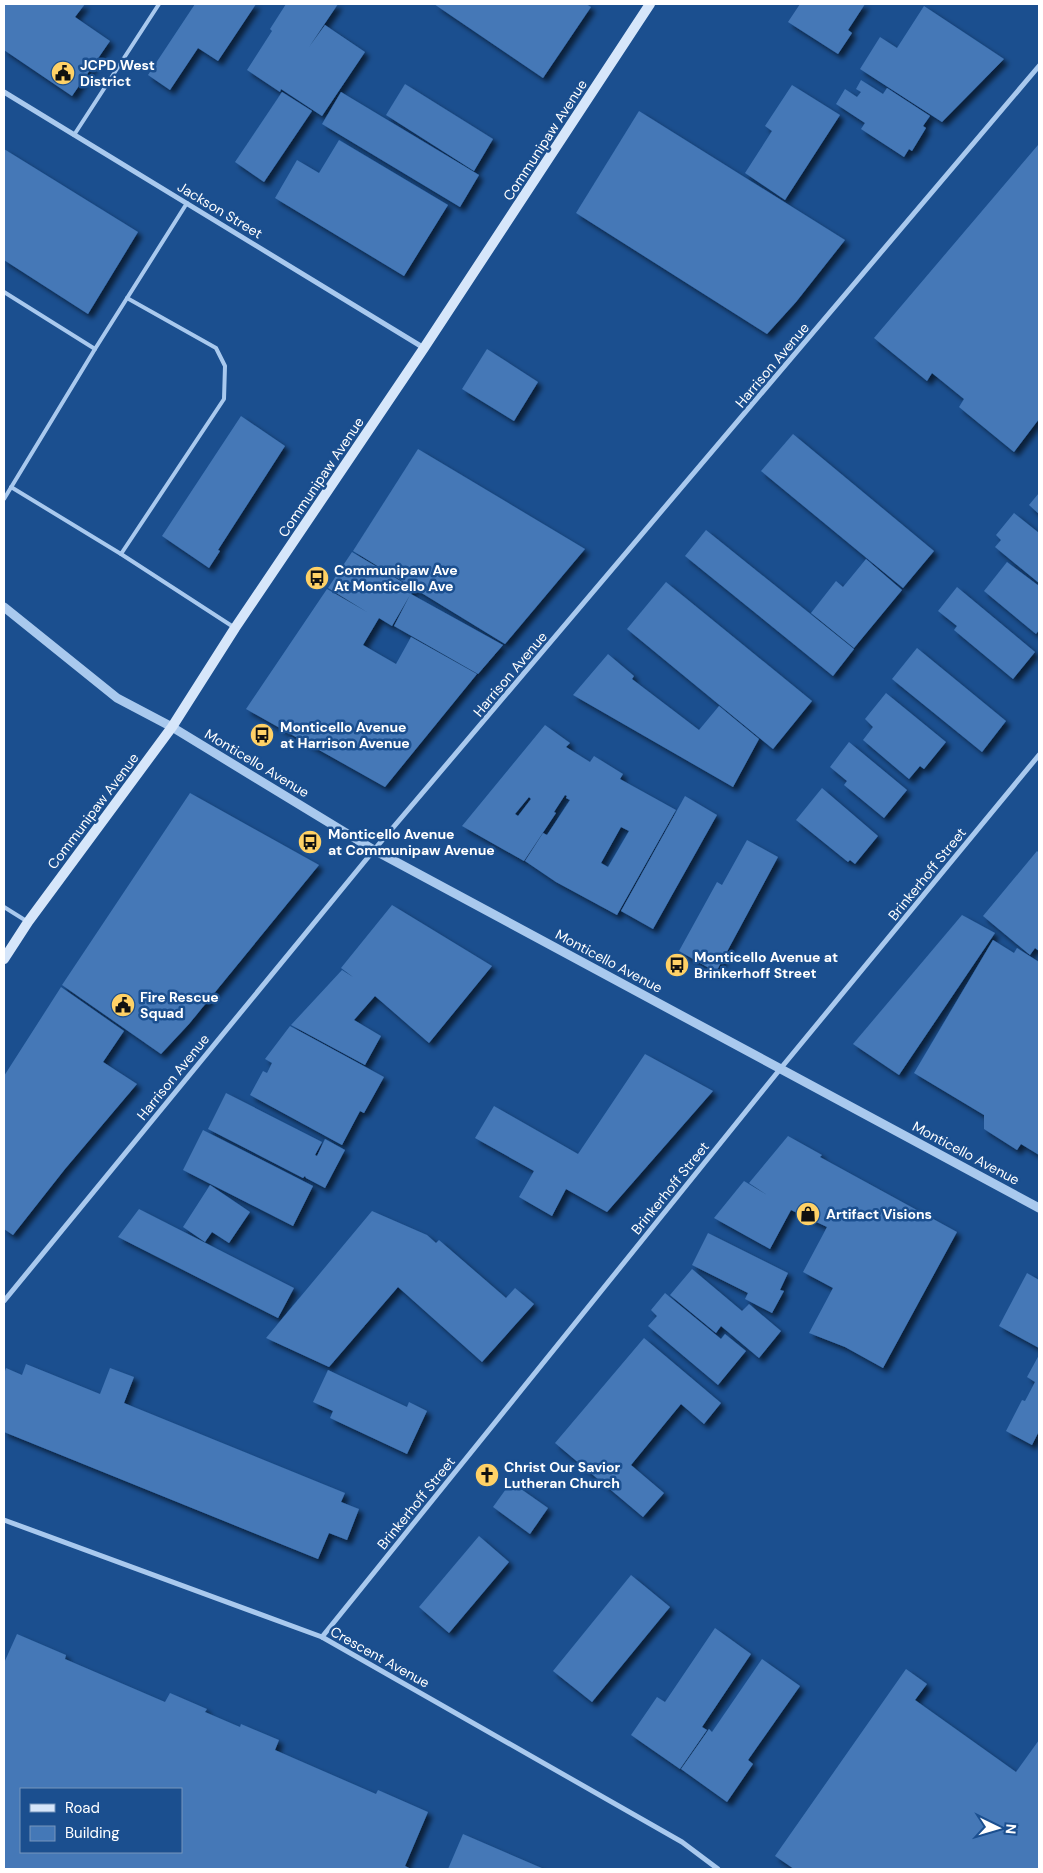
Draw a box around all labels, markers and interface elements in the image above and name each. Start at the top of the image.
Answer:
place label: JCPD West District [80,56,155,90]
public building icon: JCPD West District [50,60,76,86]
street label: Communipaw Avenue [499,76,591,204]
street label: Jackson Street [174,178,266,242]
street label: Harrison Avenue [731,319,813,411]
street label: Communipaw Avenue [274,414,368,540]
place label: Communipaw Ave At Monticello Ave [334,561,458,595]
bus stop icon: Communipaw Ave At Monticello Ave [304,565,330,591]
street label: Harrison Avenue [469,628,551,720]
place label: Monticello Avenue at Harrison Avenue [280,718,410,752]
bus stop icon: Monticello Avenue at Harrison Avenue [249,722,275,748]
street label: Monticello Avenue [201,725,313,801]
street label: Communipaw Avenue [43,749,143,873]
street label: Brinkerhoff Street [884,824,970,924]
place label: Monticello Avenue at Communipaw Avenue [328,825,495,859]
bus stop icon: Monticello Avenue at Communipaw Avenue [297,829,323,855]
street label: Monticello Avenue [552,925,666,997]
place label: Monticello Avenue at Brinkerhoff Street [694,948,838,982]
bus stop icon: Monticello Avenue at Brinkerhoff Street [664,952,690,978]
place label: Fire Rescue Squad [140,988,219,1022]
public building icon: Fire Rescue Squad [110,992,136,1018]
street label: Harrison Avenue [133,1030,213,1124]
street label: Monticello Avenue [909,1117,1023,1189]
street label: Brinkerhoff Street [627,1138,713,1238]
shop icon: Artifact Visions [795,1201,821,1227]
place label: Artifact Visions [826,1205,932,1223]
street label: Brinkerhoff Street [373,1453,459,1553]
place label: Christ Our Savior Lutheran Church [504,1458,620,1492]
church icon: Christ Our Savior Lutheran Church [474,1462,500,1488]
street label: Crescent Avenue [327,1622,433,1692]
legend [20,1788,182,1853]
text: Road [65,1798,100,1818]
north arrow [973,1803,1023,1853]
text: Building [65,1823,120,1843]
text: N [1002,1823,1020,1835]

